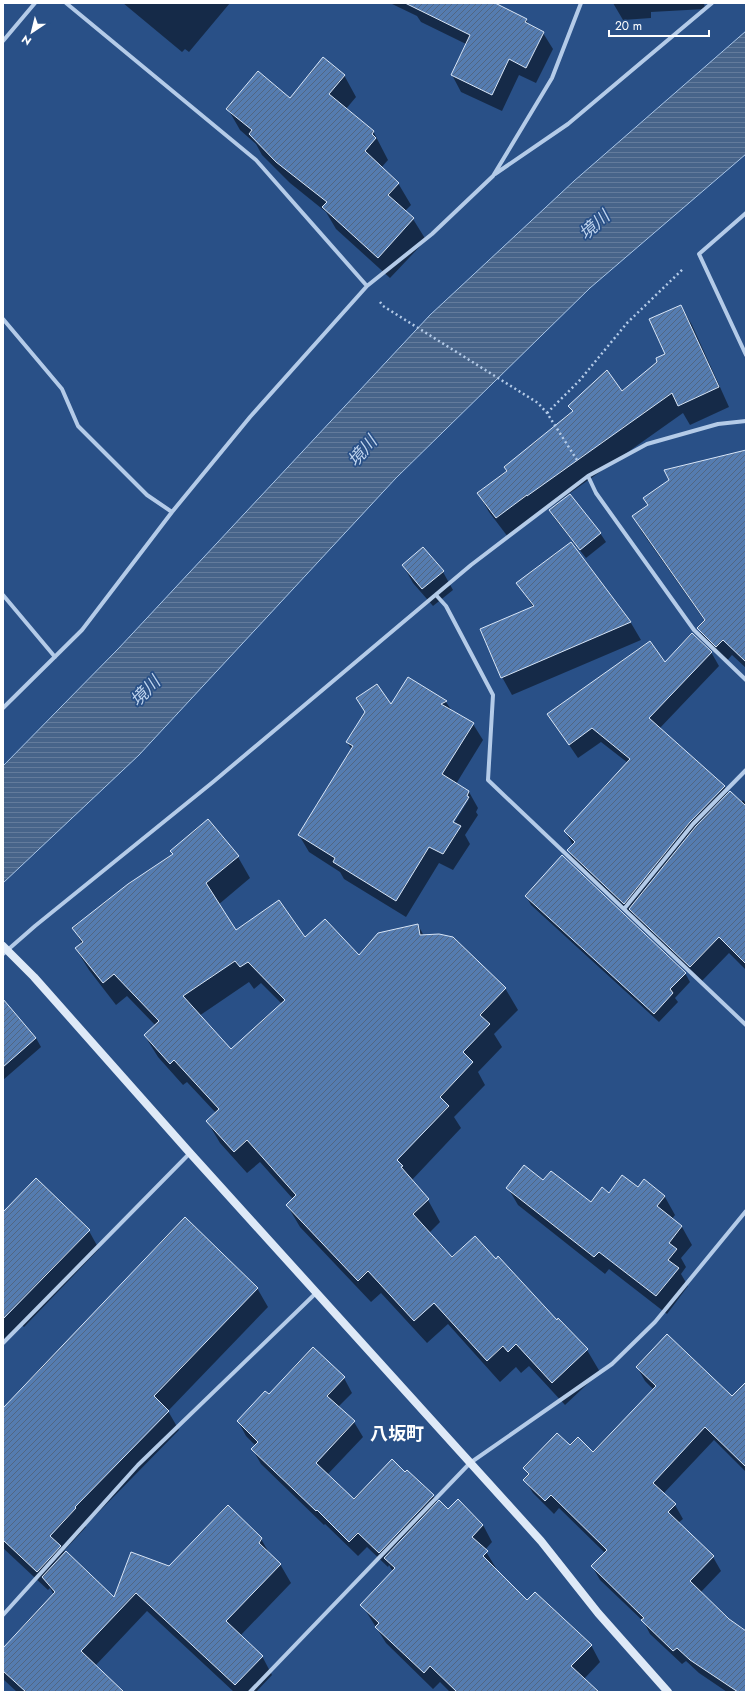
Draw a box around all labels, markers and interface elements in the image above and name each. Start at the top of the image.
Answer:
north arrow [12,12,52,52]
scale bar [609,12,709,38]
text: 20 m [615,17,642,35]
text: N [18,31,34,49]
water label: 境川 [573,203,616,245]
water label: 境川 [342,429,384,472]
water label: 境川 [125,669,167,712]
district label: 八坂町 [370,1421,424,1447]

